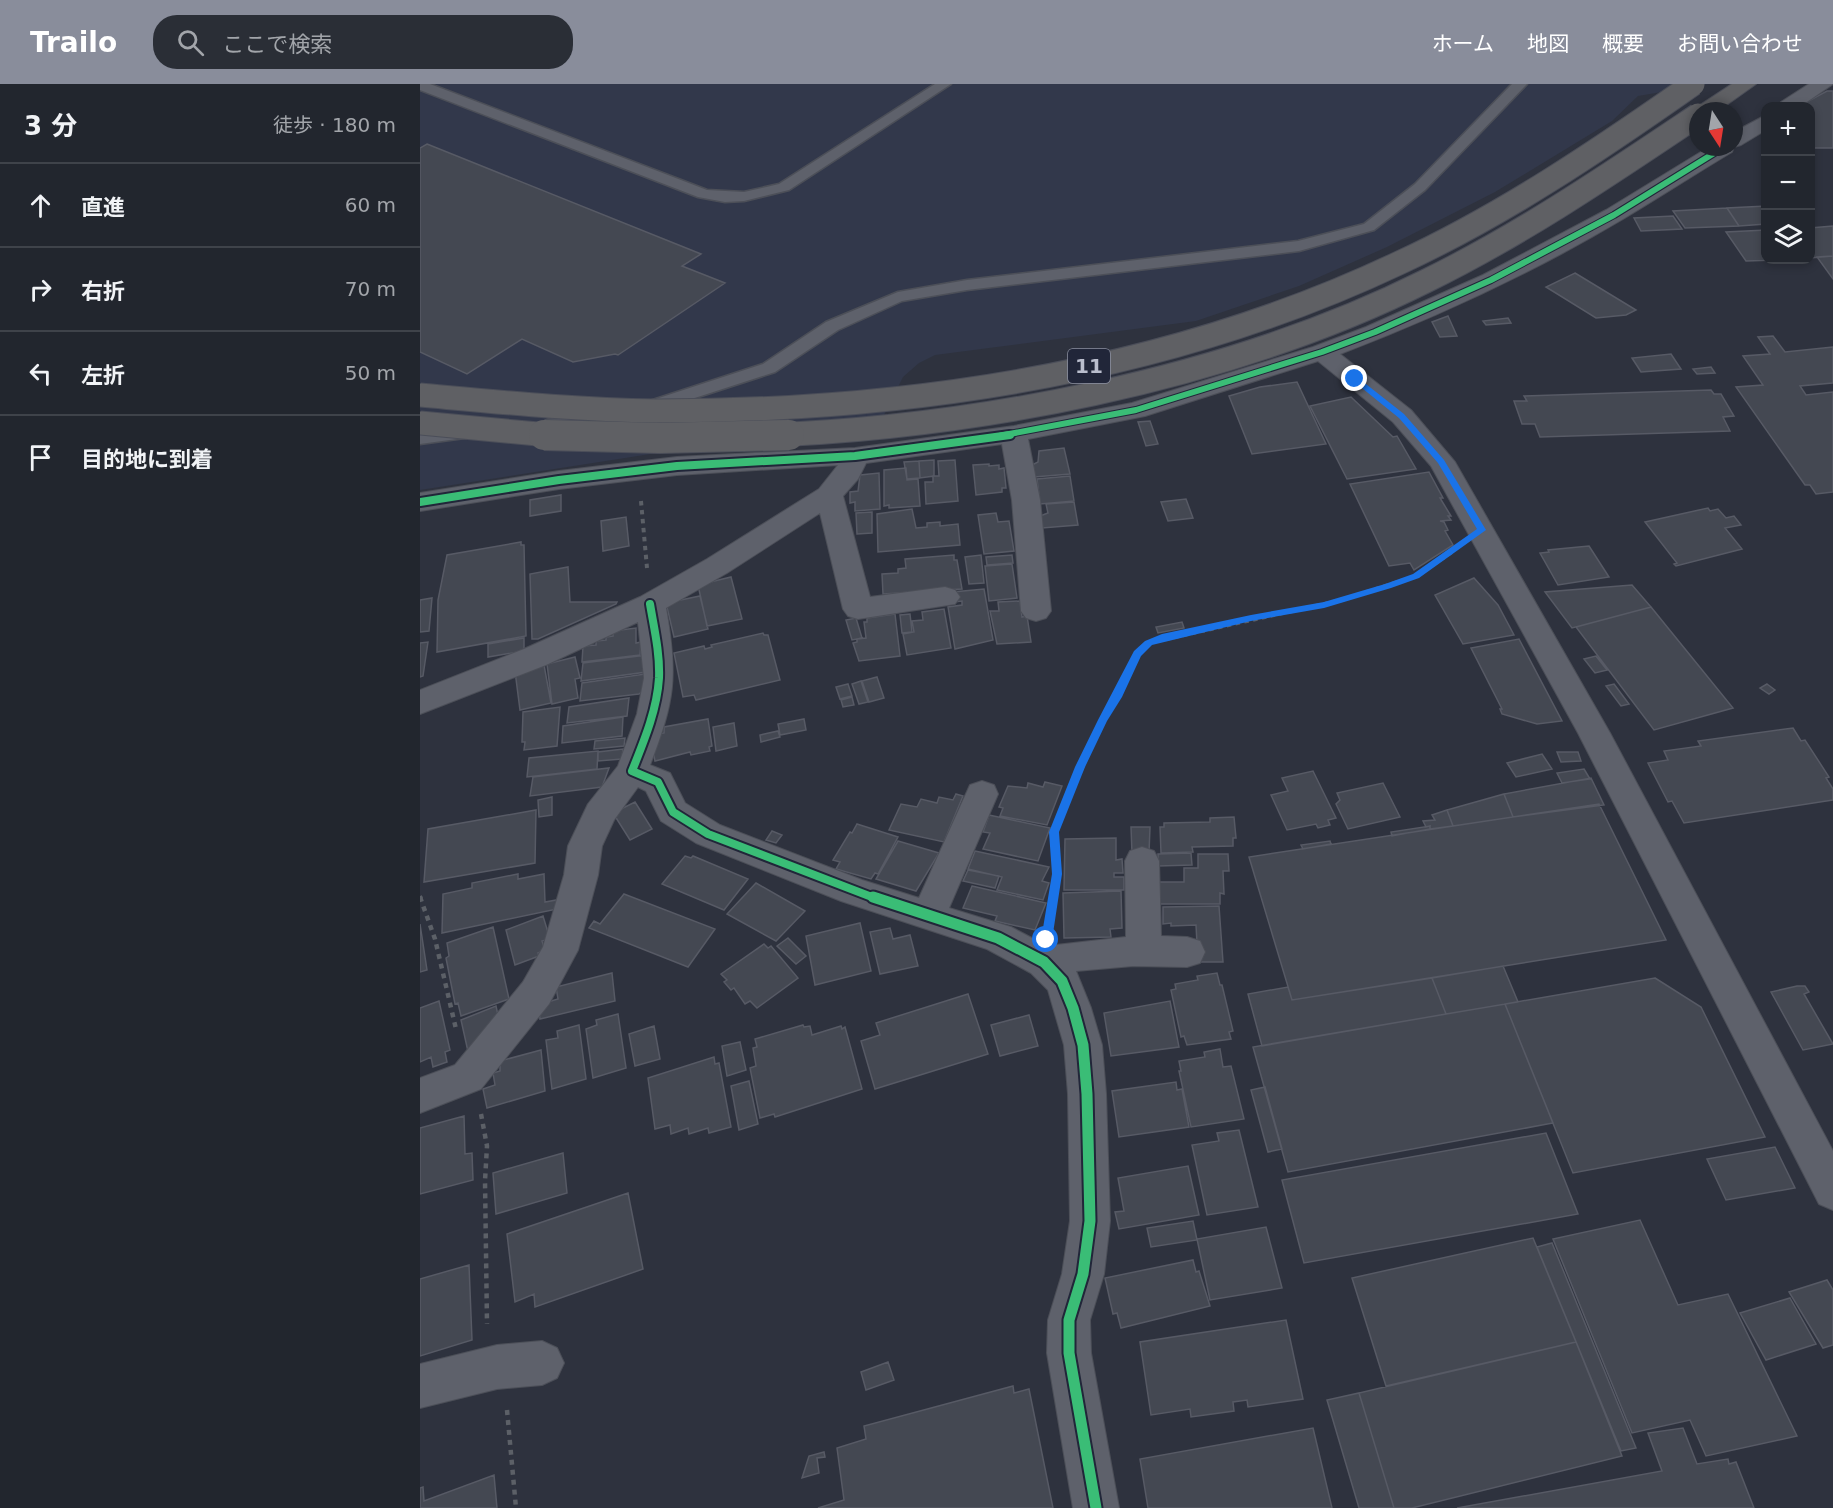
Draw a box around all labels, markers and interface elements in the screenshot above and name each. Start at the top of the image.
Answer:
search box [153,15,573,69]
text: Trailo [30,26,117,59]
icon: search [174,26,207,59]
text: ここで検索 [222,32,332,57]
text: ホーム [1432,32,1494,56]
text: 地図 [1527,32,1569,56]
text: 概要 [1602,32,1644,56]
text: お問い合わせ [1677,32,1803,56]
north arrow [1689,102,1743,156]
map controls [1761,102,1815,264]
button: + [1761,102,1815,156]
text: 3 分 [24,111,77,141]
text: 徒歩 · 180 m [273,113,396,137]
button: − [1761,156,1815,210]
icon: ahead [24,189,57,222]
text: 60 m [345,193,396,217]
text: 直進 [81,195,125,220]
button: layers [1761,210,1815,264]
icon: right [24,273,57,306]
text: 70 m [345,277,396,301]
text: 右折 [81,279,125,304]
road number: 11 [1068,349,1110,383]
icon: left [24,357,57,390]
text: 50 m [345,361,396,385]
text: 左折 [81,363,125,388]
route end [1341,365,1367,391]
icon: arrive [24,441,57,474]
text: 目的地に到着 [81,447,213,472]
route start [1032,926,1058,952]

